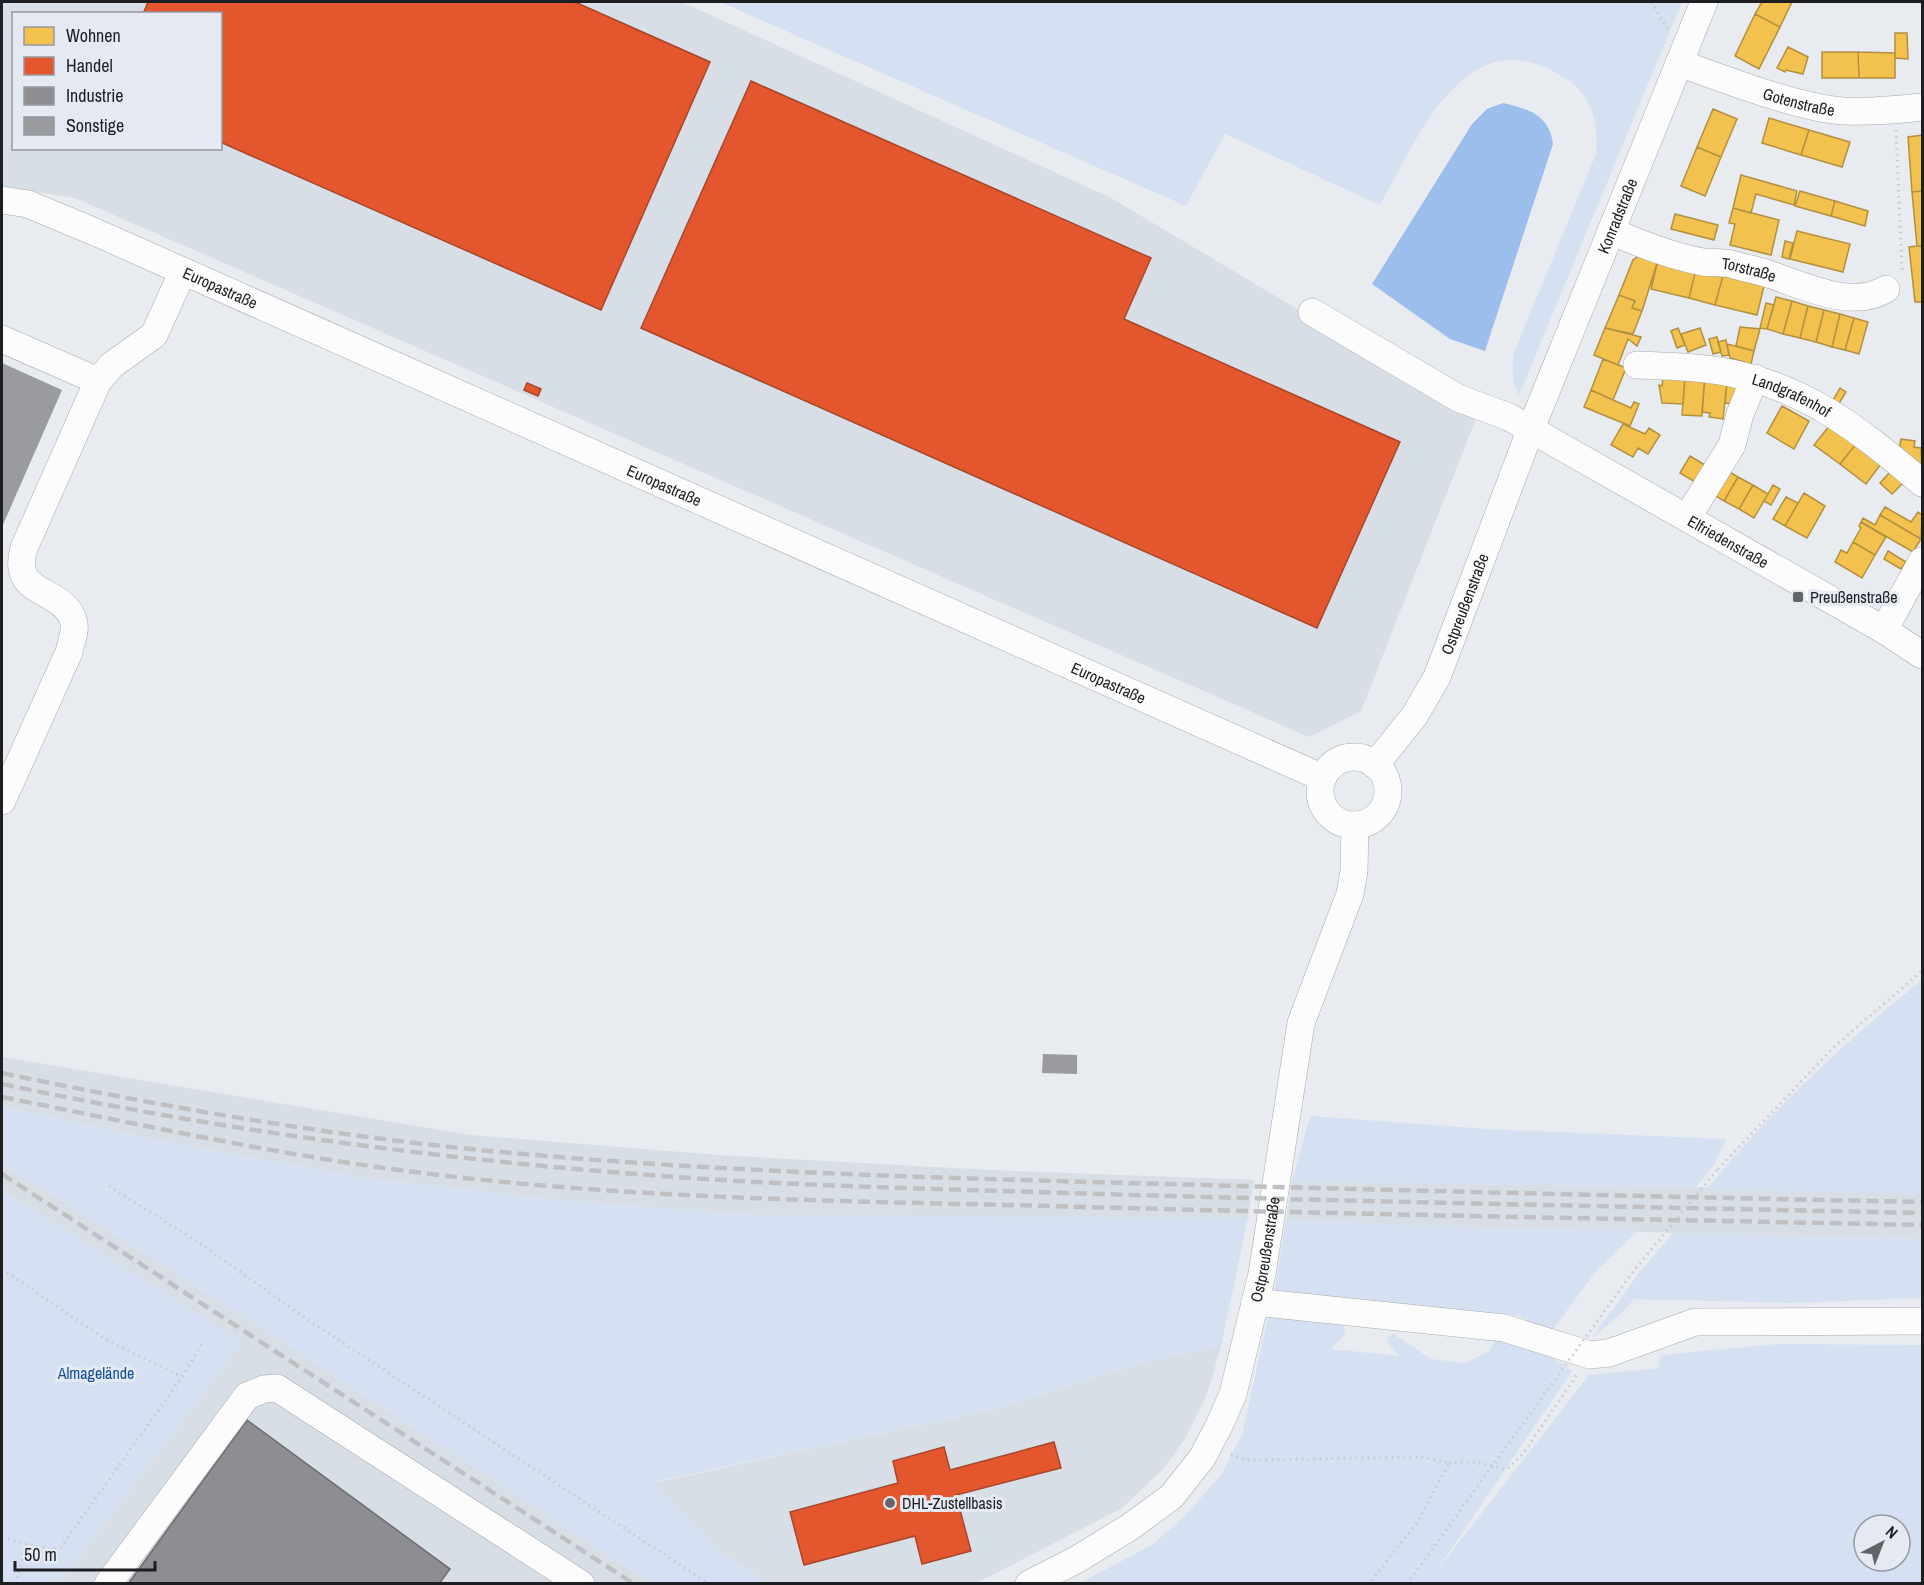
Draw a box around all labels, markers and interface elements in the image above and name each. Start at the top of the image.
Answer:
legend [12,12,222,150]
text: Wohnen [66,23,121,48]
text: Handel [66,53,113,78]
street label: Gotenstraße [1760,82,1836,121]
text: Industrie [66,83,123,108]
text: Sonstige [66,113,124,138]
street label: Konradstraße [1592,175,1642,257]
street label: Torstraße [1721,252,1779,287]
street label: Europastraße [179,261,261,314]
street label: Landgrafenhof [1750,368,1836,422]
street label: Europastraße [624,459,705,511]
street label: Elfriedenstraße [1684,510,1773,573]
street label: Ostpreußenstraße [1435,550,1494,658]
place label: Preußenstraße [1810,586,1898,608]
marker: Preußenstraße [1791,590,1805,604]
street label: Europastraße [1068,656,1149,709]
street label: Ostpreußenstraße [1245,1195,1285,1304]
park label: Almagelände [57,1362,134,1384]
place label: DHL-Zustellbasis [902,1492,1003,1514]
marker: DHL-Zustellbasis [883,1496,897,1510]
north arrow [1852,1513,1912,1573]
text: N [1881,1521,1903,1543]
scale bar [15,1534,154,1572]
text: 50 m [24,1542,57,1567]

